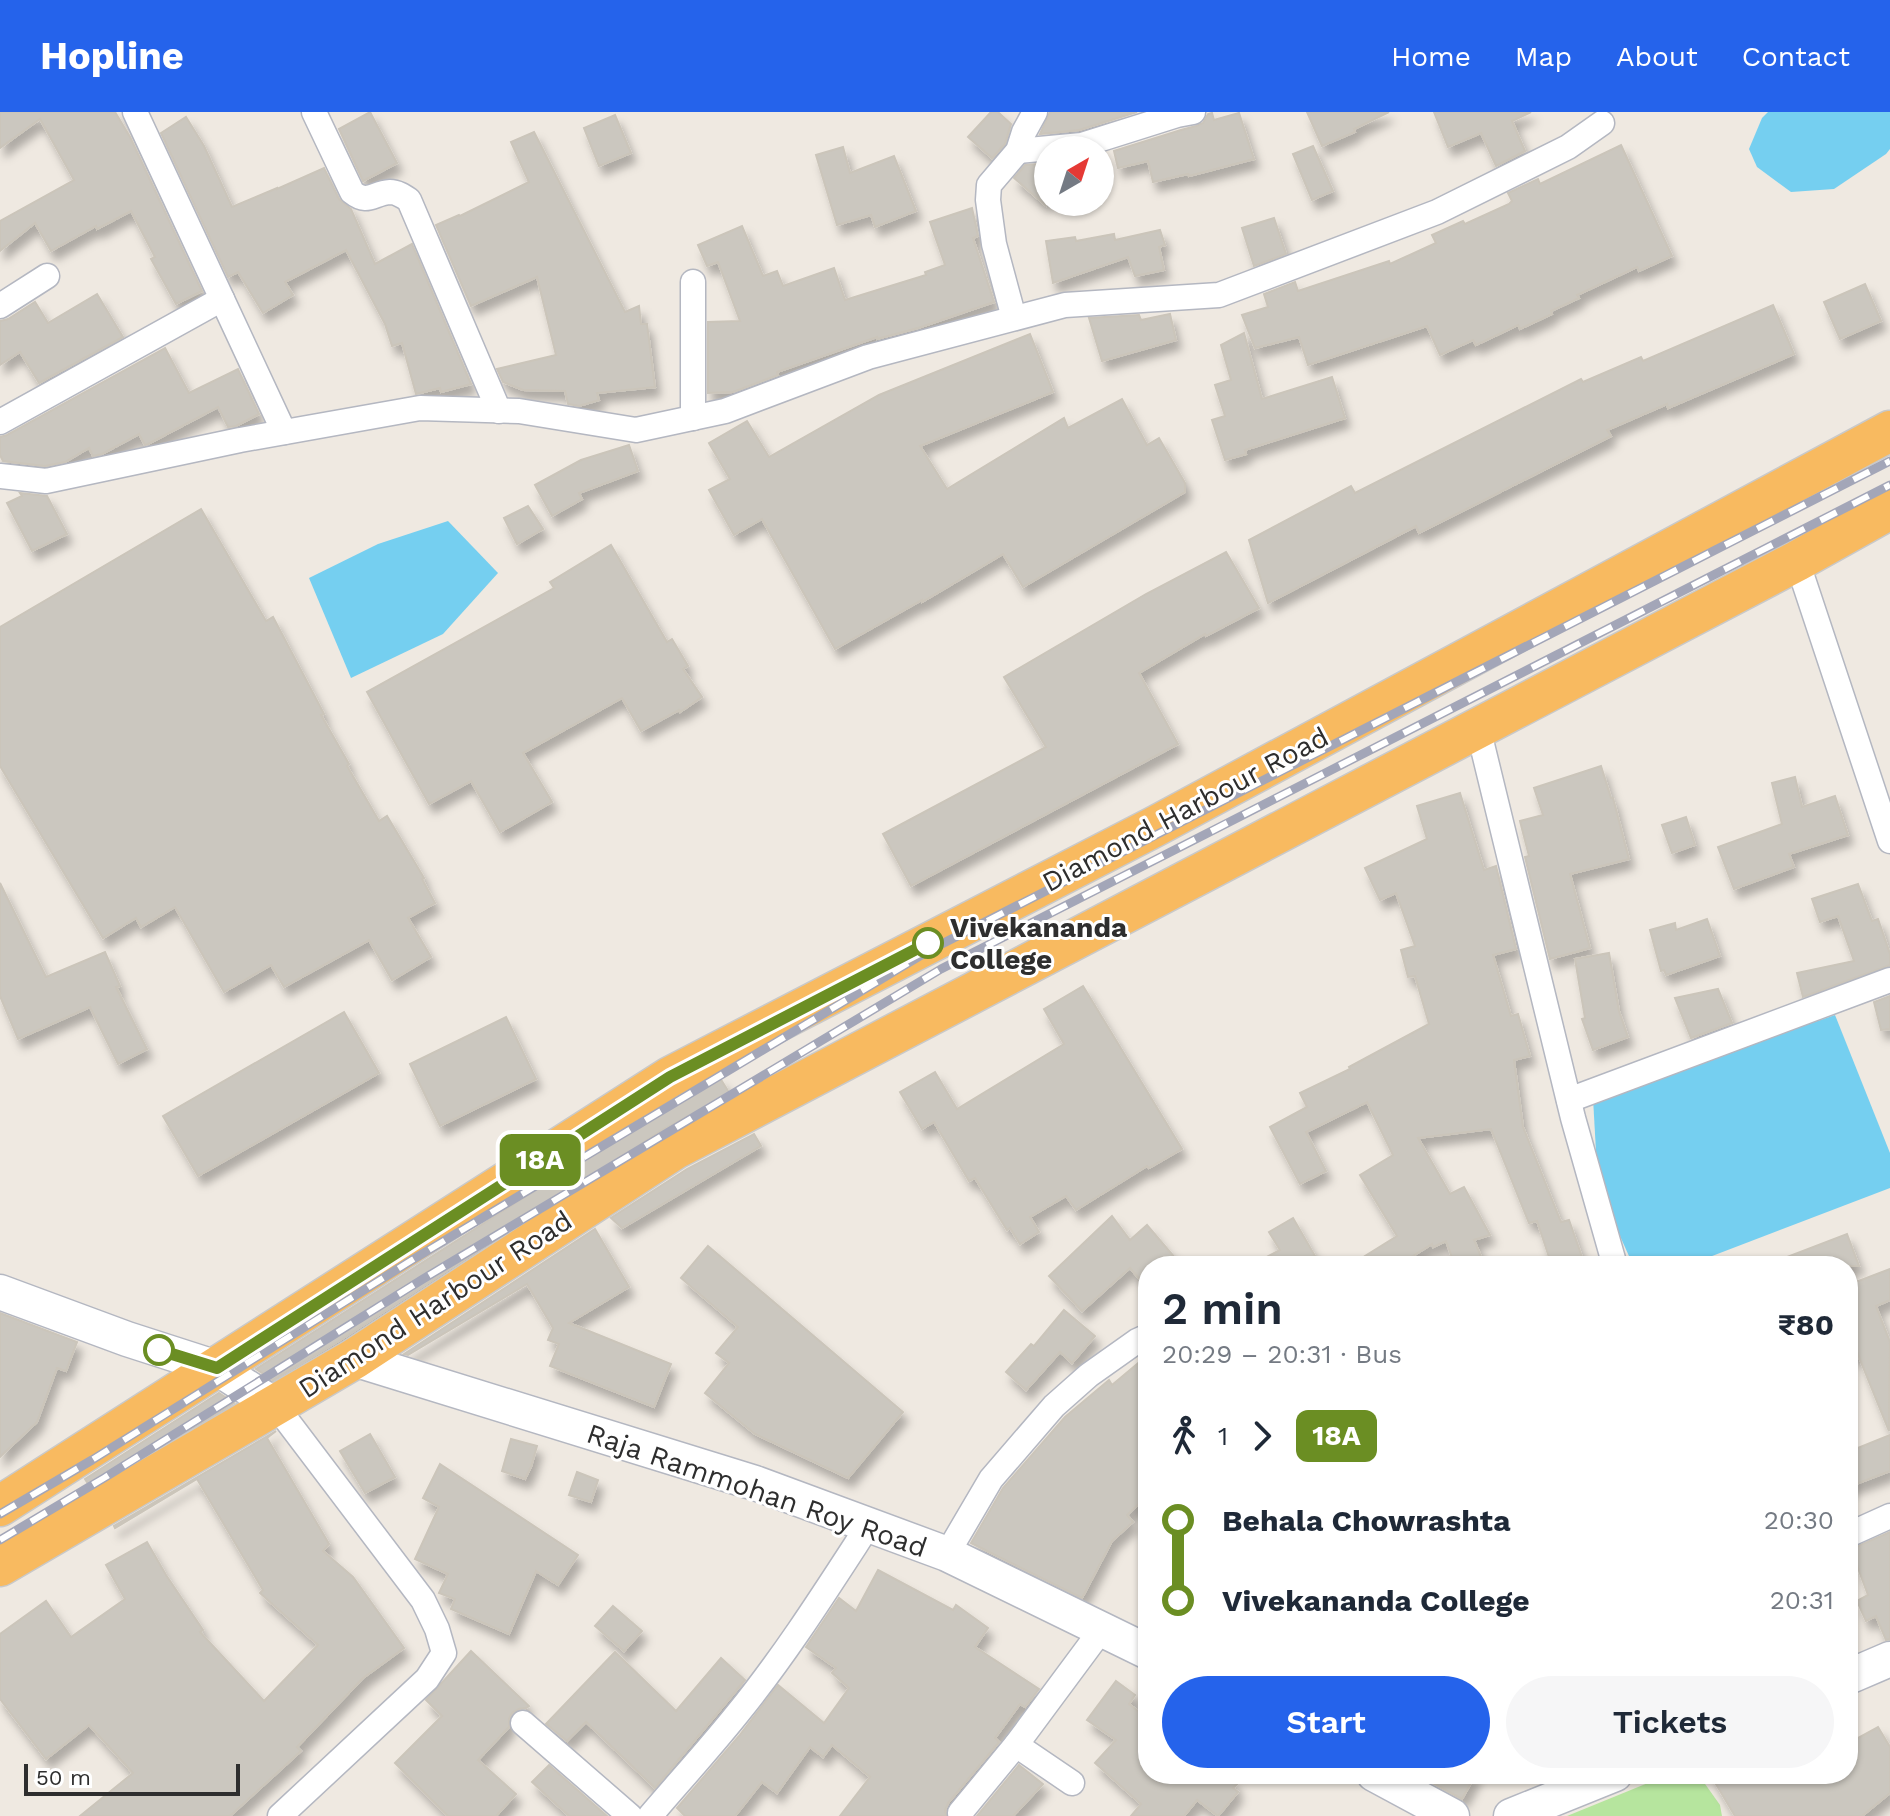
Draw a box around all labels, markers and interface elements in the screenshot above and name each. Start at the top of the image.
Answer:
text: Hopline [40,34,184,78]
text: Home [1391,40,1471,73]
text: Map [1515,40,1572,73]
text: About [1616,40,1698,73]
text: Contact [1742,40,1850,73]
north arrow [1034,136,1114,216]
map controls [1034,136,1114,216]
street label: Diamond Harbour Road [1037,720,1334,899]
place label: Vivekananda College [950,911,1128,976]
marker: Vivekananda College [913,928,943,958]
line badge: 18A [494,1134,586,1186]
text: 18A [516,1143,564,1176]
street label: Diamond Harbour Road [292,1204,578,1405]
text: 2 min [1162,1283,1283,1335]
text: ₹80 [1778,1307,1834,1342]
unlabelled marker [144,1335,174,1365]
text: 20:29 – 20:31 · Bus [1162,1339,1402,1369]
icon: walk [1162,1414,1206,1458]
icon: forward [1240,1414,1284,1458]
street label: Raja Rammohan Roy Road [582,1417,931,1564]
text: 18A [1312,1419,1361,1452]
text: 1 [1218,1421,1228,1451]
text: Behala Chowrashta [1222,1503,1511,1538]
text: 20:30 [1764,1505,1834,1535]
text: Vivekananda College [1222,1583,1530,1618]
text: 20:31 [1770,1585,1834,1615]
button: Start [1162,1676,1490,1768]
button: Tickets [1506,1676,1834,1768]
scale bar [24,1760,240,1796]
text: 50 m [36,1765,91,1790]

